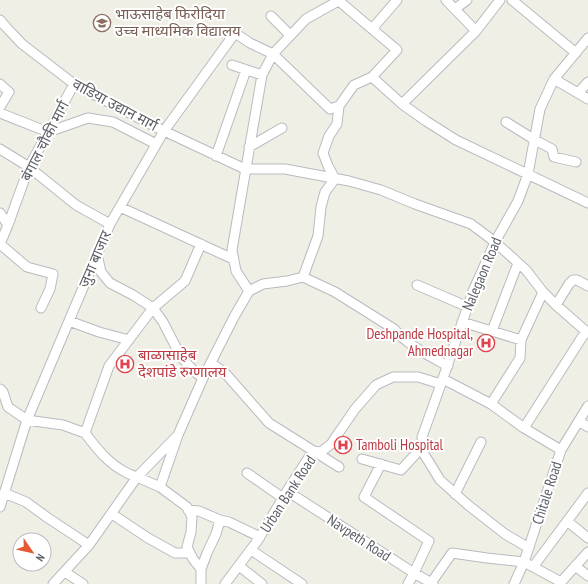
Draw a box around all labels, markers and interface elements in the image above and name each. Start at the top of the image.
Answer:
place label: भाऊसाहेब फिरोदिया उच्च माध्यमिक विद्यालय [115,4,241,40]
school or university icon: भाऊसाहेब फिरोदिया उच्च माध्यमिक विद्यालय [92,13,112,33]
street label: वाडिया उद्यान मार्ग [69,74,162,136]
street label: बंगाल चौकी मार्ग [16,97,73,184]
street label: जुना बाजार [74,227,116,291]
street label: Nalegaon Road [458,234,506,313]
place label: Deshpande Hospital, Ahmednagar [366,324,474,360]
hospital icon: Deshpande Hospital, Ahmednagar [476,333,496,353]
place label: बाळासाहेब देशपांडे रुग्णालय [138,345,227,381]
hospital icon: बाळासाहेब देशपांडे रुग्णालय [115,354,135,374]
hospital icon: Tamboli Hospital [333,435,353,455]
place label: Tamboli Hospital [356,435,444,454]
street label: Urban Bank Road [256,452,320,536]
street label: Chitale Road [527,459,566,527]
street label: Navpeth Road [324,510,395,565]
north arrow [12,532,52,572]
text: N [33,551,48,564]

